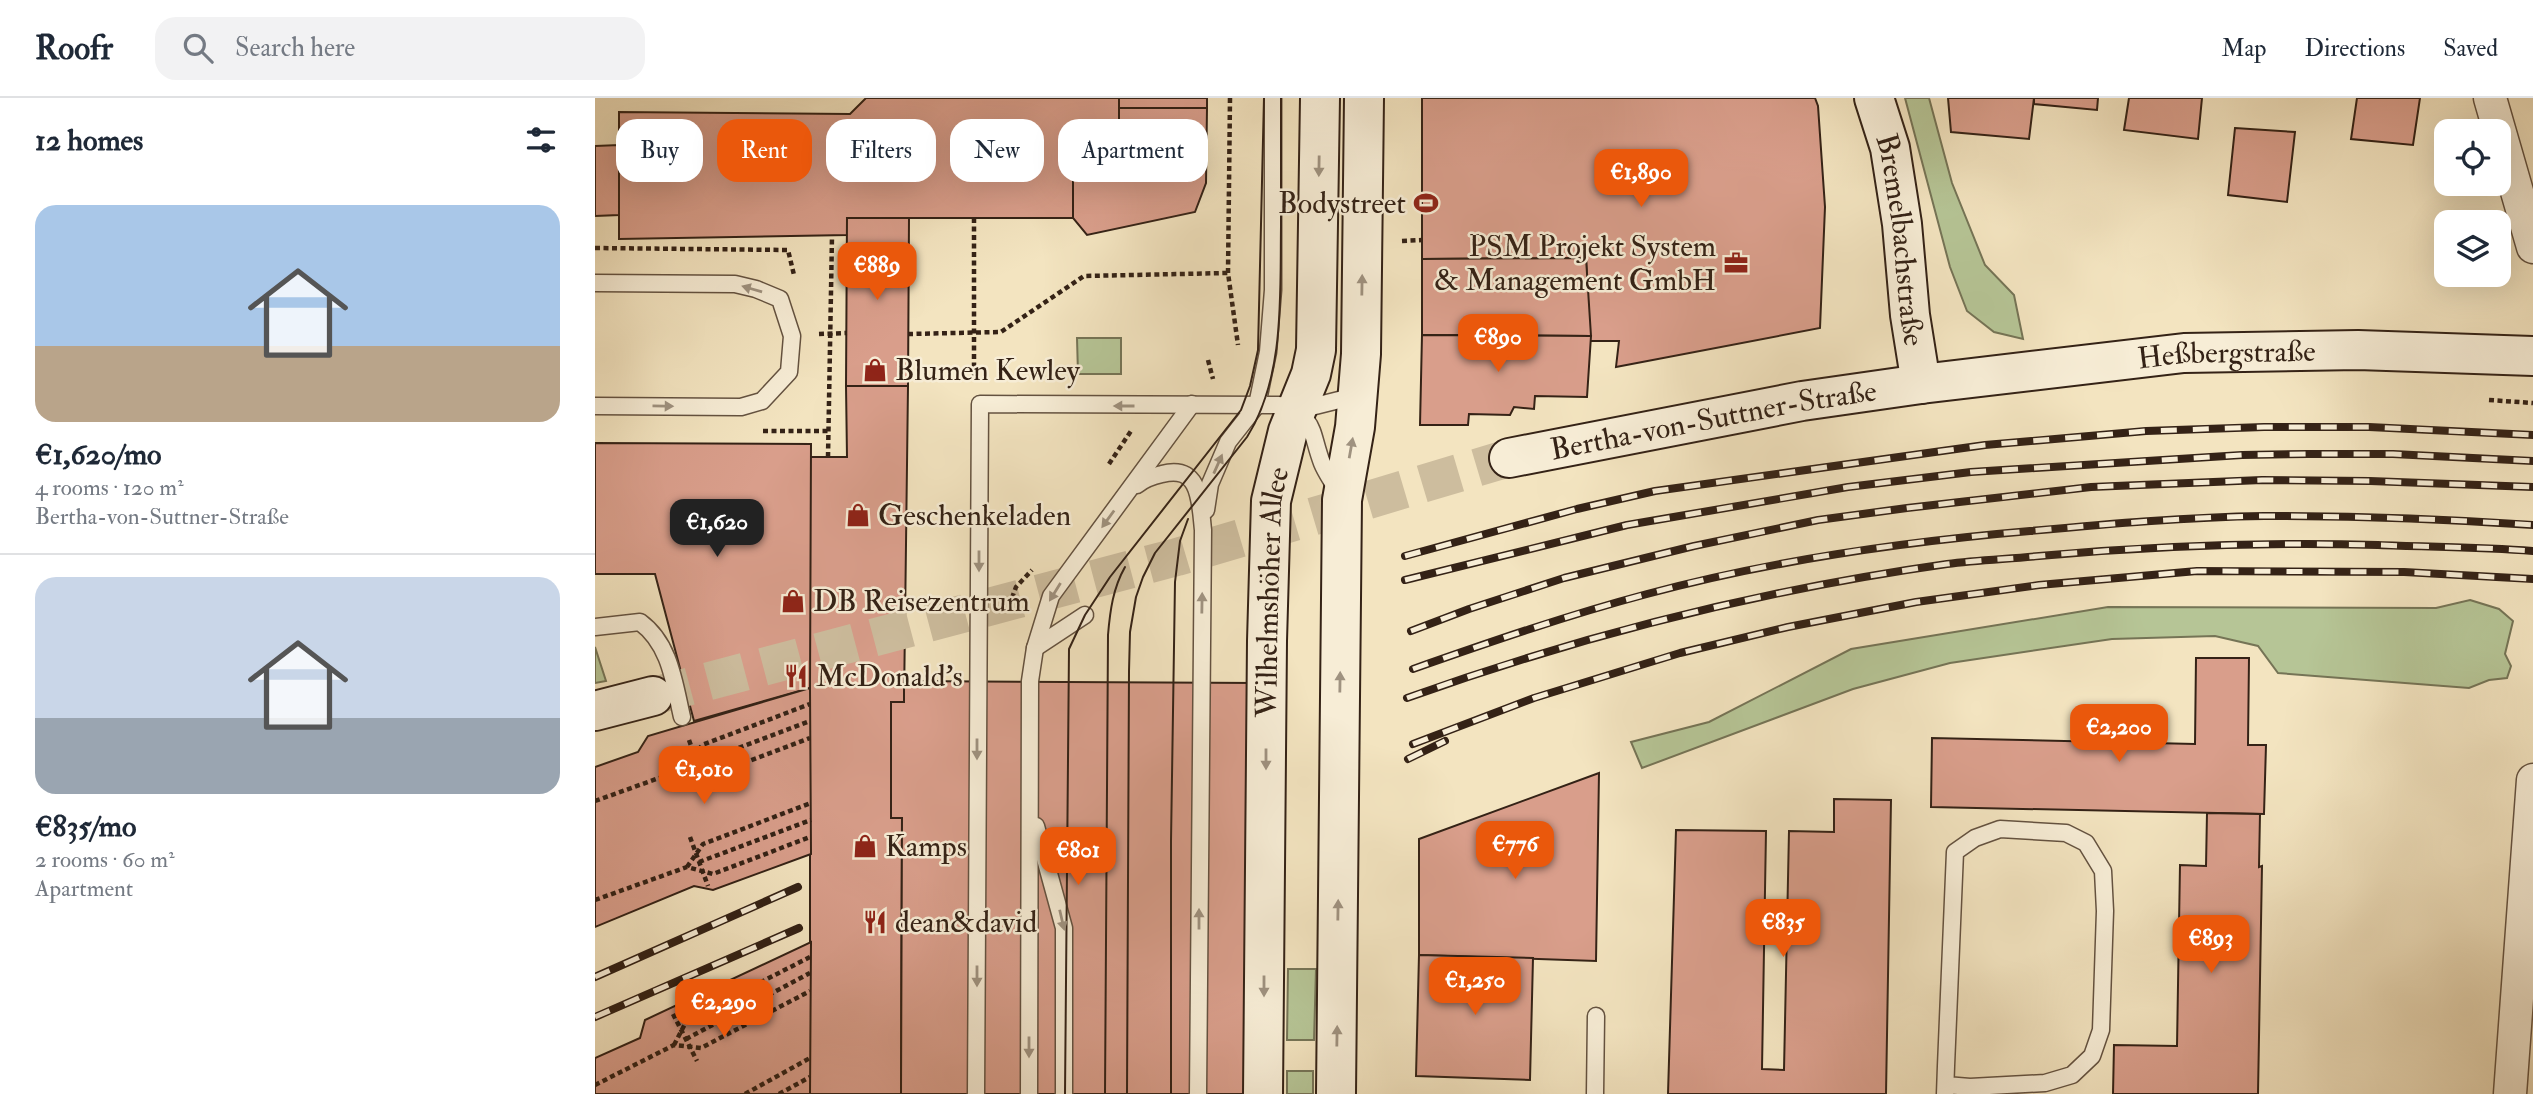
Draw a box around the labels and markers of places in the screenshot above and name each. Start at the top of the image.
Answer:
pin: €1,890 [1584,150,1698,209]
place label: Bodystreet [1278,185,1406,222]
sports icon: Bodystreet [1412,189,1440,217]
place label: PSM Projekt System & Management GmbH [1434,228,1716,299]
pin: €889 [836,242,918,302]
office icon: PSM Projekt System & Management GmbH [1722,249,1750,277]
pin: €890 [1457,314,1539,374]
place label: Blumen Kewley [895,352,1081,389]
shop icon: Blumen Kewley [861,356,889,384]
place label: Geschenkeladen [878,497,1071,534]
pin: €1,620 [660,500,774,559]
shop icon: Geschenkeladen [844,501,872,529]
place label: DB Reisezentrum [813,583,1030,620]
shop icon: DB Reisezentrum [779,587,807,615]
place label: McDonald's [816,658,963,695]
restaurant icon: McDonald's [782,662,810,690]
pin: €2,200 [2062,704,2176,764]
pin: €1,010 [647,746,761,806]
pin: €776 [1474,822,1556,881]
place label: Kamps [885,828,967,865]
pin: €801 [1037,828,1119,887]
shop icon: Kamps [851,832,879,860]
pin: €835 [1742,900,1824,959]
place label: dean&david [895,904,1038,941]
restaurant icon: dean&david [861,908,889,936]
pin: €893 [2170,916,2252,975]
pin: €1,250 [1418,958,1532,1017]
pin: €2,290 [667,979,781,1039]

